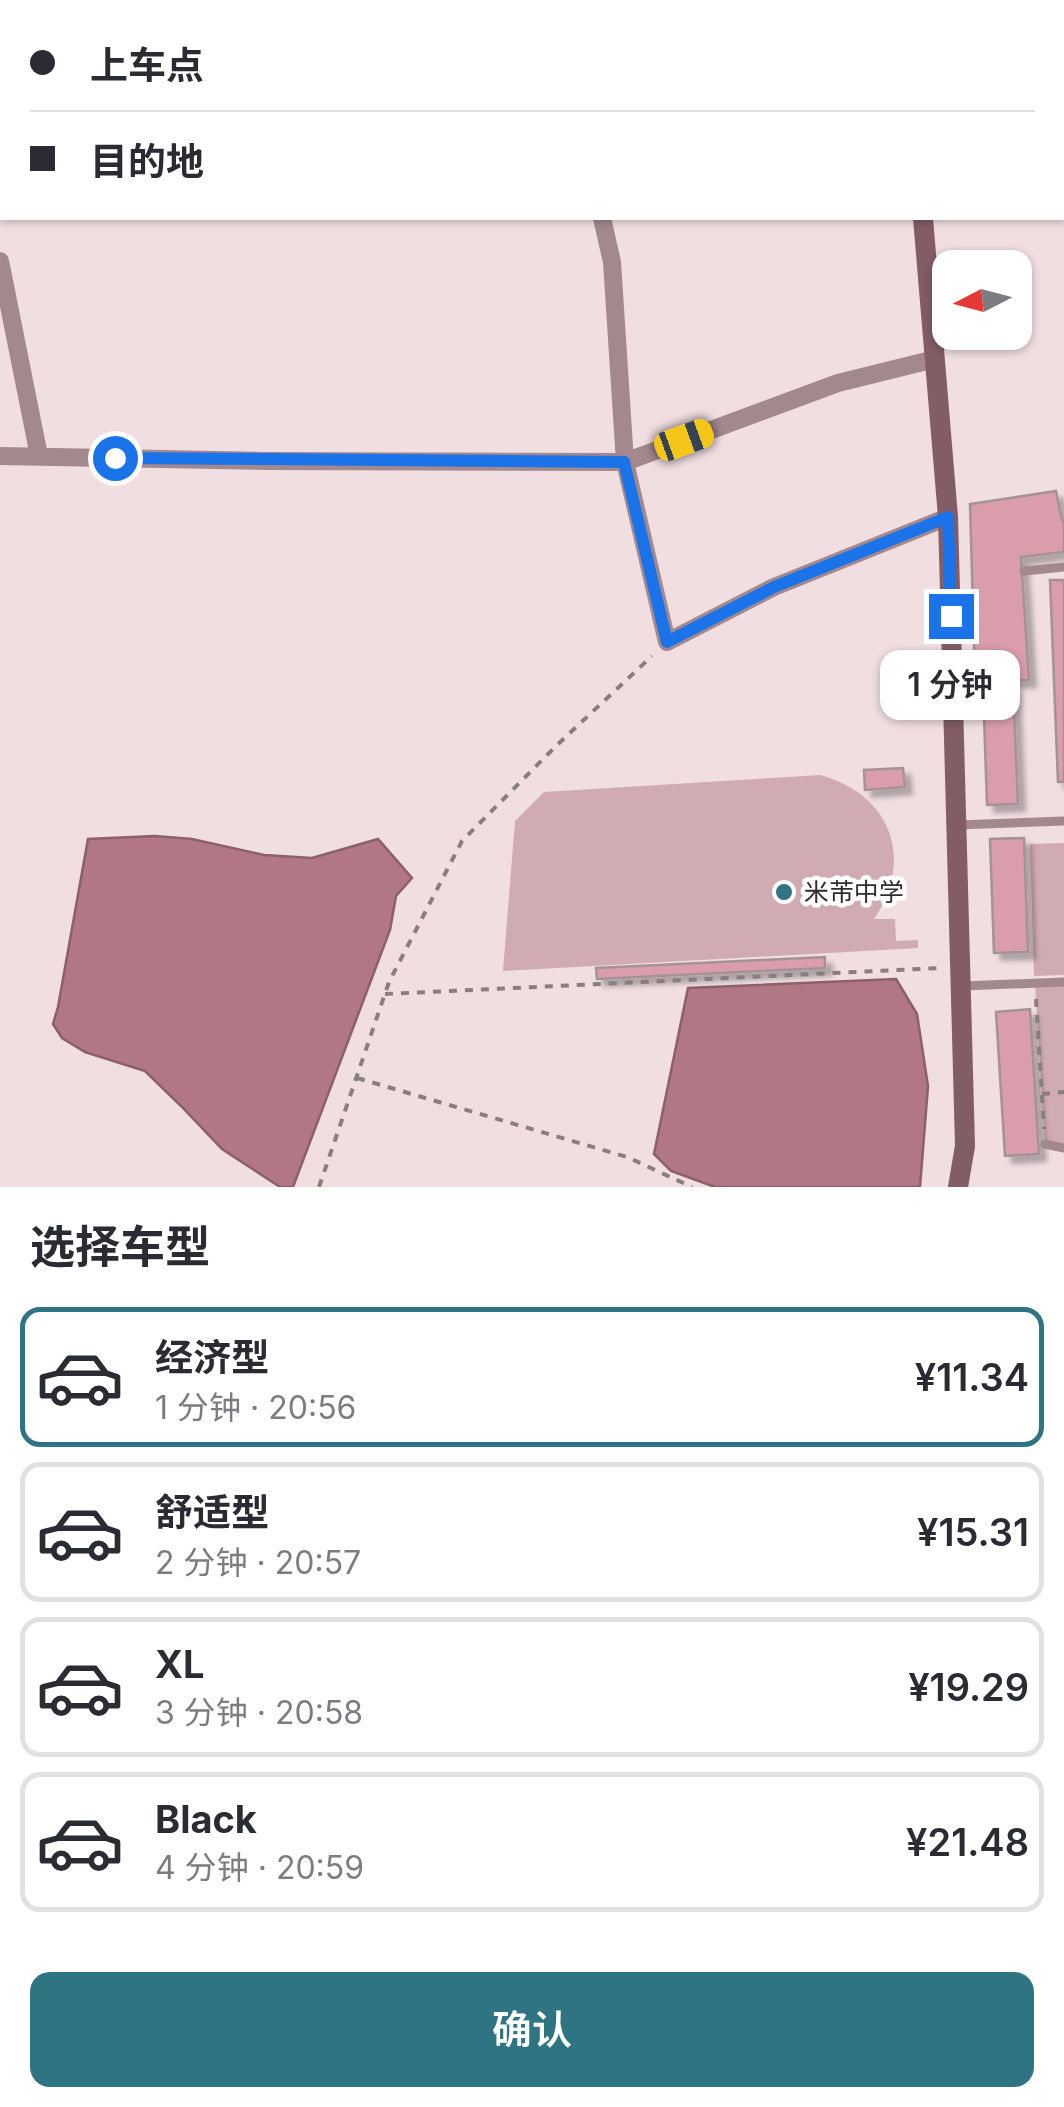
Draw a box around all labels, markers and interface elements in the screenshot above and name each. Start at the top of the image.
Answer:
text: 上车点 [90,42,204,88]
text: 目的地 [90,138,204,184]
north arrow [932,250,1032,350]
map controls [932,250,1032,350]
car [651,416,717,464]
route start [93,436,138,481]
route end [929,594,974,639]
callout: 1 分钟 [881,651,1021,721]
text: 1 分钟 [907,665,993,704]
place label: 米芾中学 [804,877,904,907]
marker: 米芾中学 [773,881,795,903]
text: 选择车型 [30,1219,210,1274]
icon: car [35,1332,125,1422]
text: 经济型 [155,1334,269,1380]
text: ¥11.34 [915,1354,1029,1400]
text: 1 分钟 · 20:56 [155,1388,356,1427]
icon: car [35,1487,125,1577]
text: 舒适型 [155,1489,269,1535]
text: ¥15.31 [917,1509,1029,1555]
text: 2 分钟 · 20:57 [155,1543,361,1582]
text: XL [155,1641,205,1687]
icon: car [35,1642,125,1732]
text: ¥19.29 [908,1664,1029,1710]
text: 3 分钟 · 20:58 [155,1693,363,1732]
text: Black [155,1796,257,1842]
icon: car [35,1797,125,1887]
text: ¥21.48 [906,1819,1029,1865]
text: 4 分钟 · 20:59 [155,1848,364,1887]
button: 确认 [30,1972,1034,2087]

